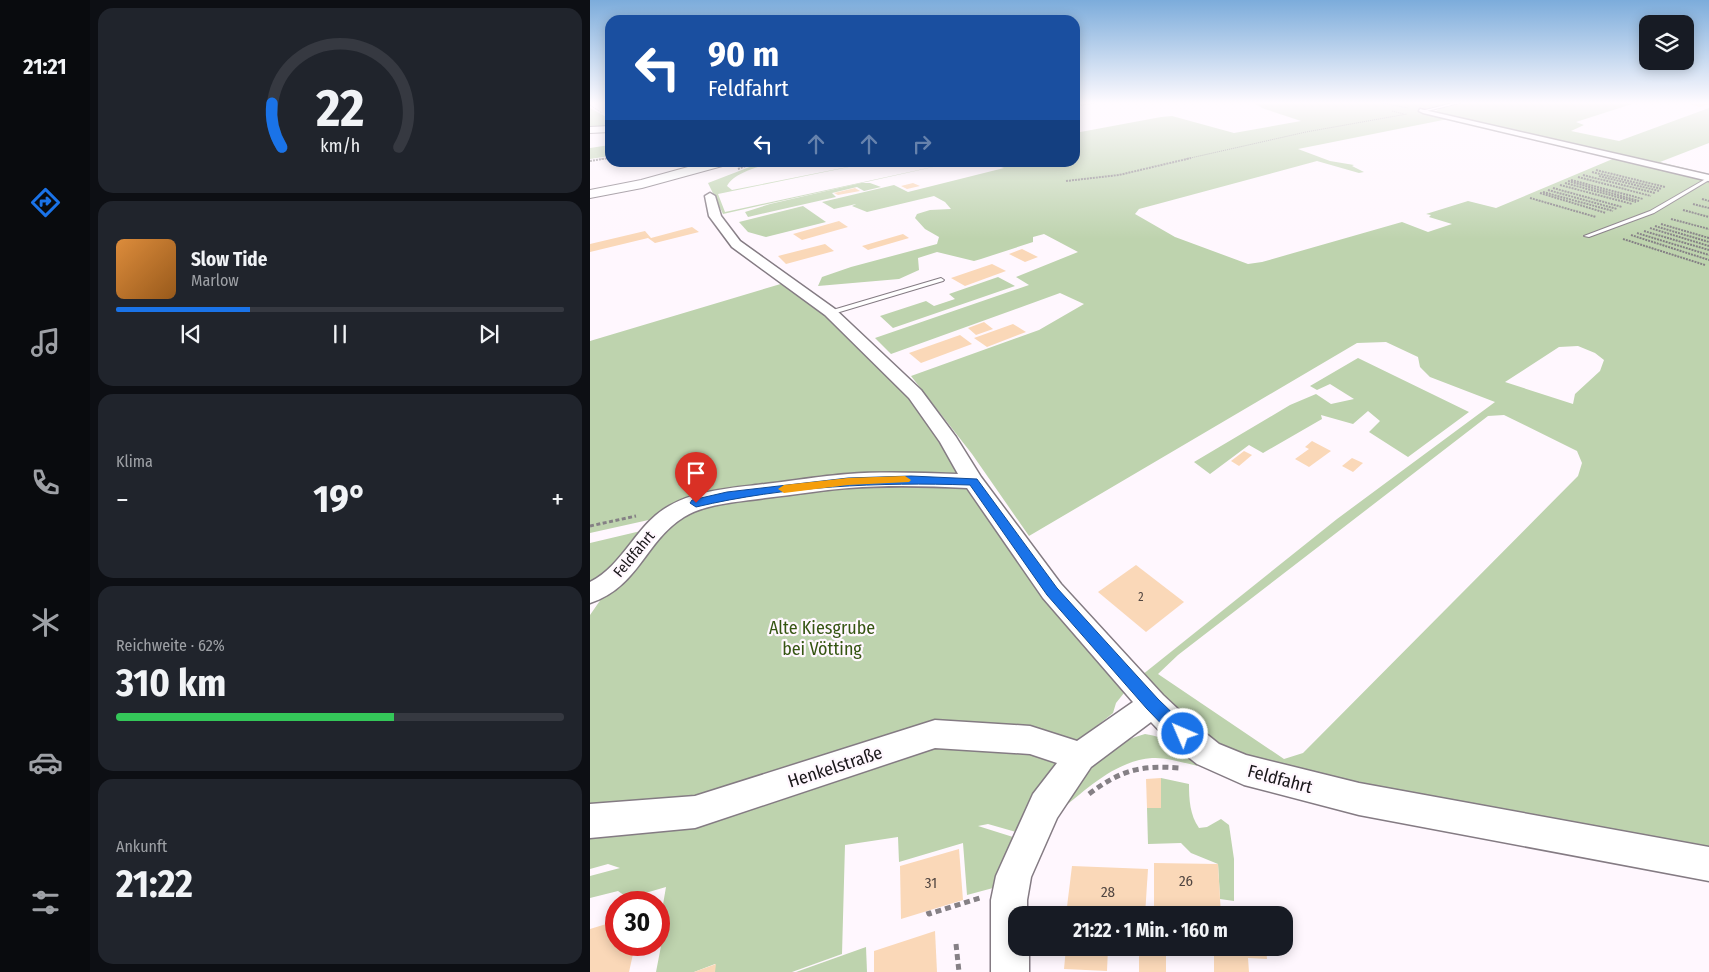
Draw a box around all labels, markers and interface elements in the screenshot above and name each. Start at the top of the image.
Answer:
map controls [1639,15,1694,70]
button: layers [1639,15,1694,70]
text: 90 m [708,33,779,75]
icon: left [625,35,690,100]
text: 21:21 [23,53,67,80]
text: Feldfahrt [708,75,789,102]
text: 22 [315,77,364,140]
icon: left [749,130,777,158]
icon: ahead [802,130,830,158]
icon: ahead [855,130,883,158]
icon: right [908,130,936,158]
text: km/h [320,135,360,157]
icon: directions [28,185,63,220]
text: Slow Tide [191,248,267,271]
text: Marlow [191,271,239,290]
icon: previous [177,320,205,348]
icon: pause [326,320,354,348]
icon: next [475,320,503,348]
icon: music [28,325,63,360]
text: Klima [116,452,153,471]
pin [675,452,717,503]
icon: arrive [682,459,710,487]
icon: phone [28,465,63,500]
text: 19° [313,476,367,522]
text: − [116,483,129,516]
text: + [551,483,564,516]
street label: Feldfahrt [609,527,659,581]
house number: 2 [1138,590,1144,604]
icon: climate [28,605,63,640]
park label: Alte Kiesgrube bei Vötting [769,617,875,660]
text: Reichweite · 62% [116,636,225,655]
text: 310 km [116,660,226,706]
position arrow [1156,707,1208,759]
street label: Henkelstraße [785,741,885,793]
icon: car [28,745,63,780]
street label: Feldfahrt [1245,760,1315,798]
text: Ankunft [116,837,167,856]
text: 21:22 [116,861,193,907]
house number: 26 [1179,872,1193,890]
house number: 31 [925,874,937,892]
house number: 28 [1101,883,1115,901]
icon: filters [28,885,63,920]
speed limit sign: 30 [605,891,670,956]
text: 21:22 · 1 Min. · 160 m [1073,919,1228,942]

